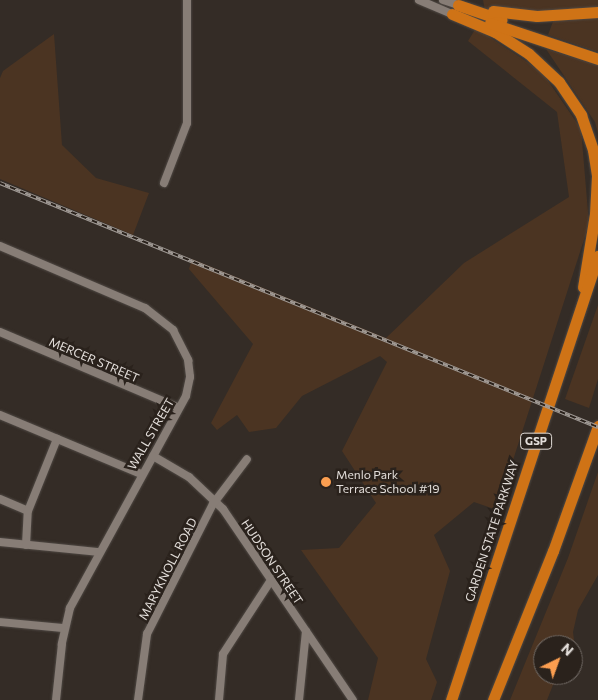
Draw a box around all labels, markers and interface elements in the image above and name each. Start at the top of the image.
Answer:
street label: MERCER STREET [47,334,141,386]
street label: WALL STREET [125,396,177,472]
road number: GSP [520,432,552,450]
street label: GARDEN STATE PARKWAY [462,458,522,604]
place label: Menlo Park Terrace School #19 [336,468,440,496]
marker: Menlo Park Terrace School #19 [320,476,332,488]
street label: MARYKNOLL ROAD [136,516,200,622]
street label: HUDSON STREET [238,517,306,607]
north arrow [533,635,583,685]
text: N [558,639,577,659]

